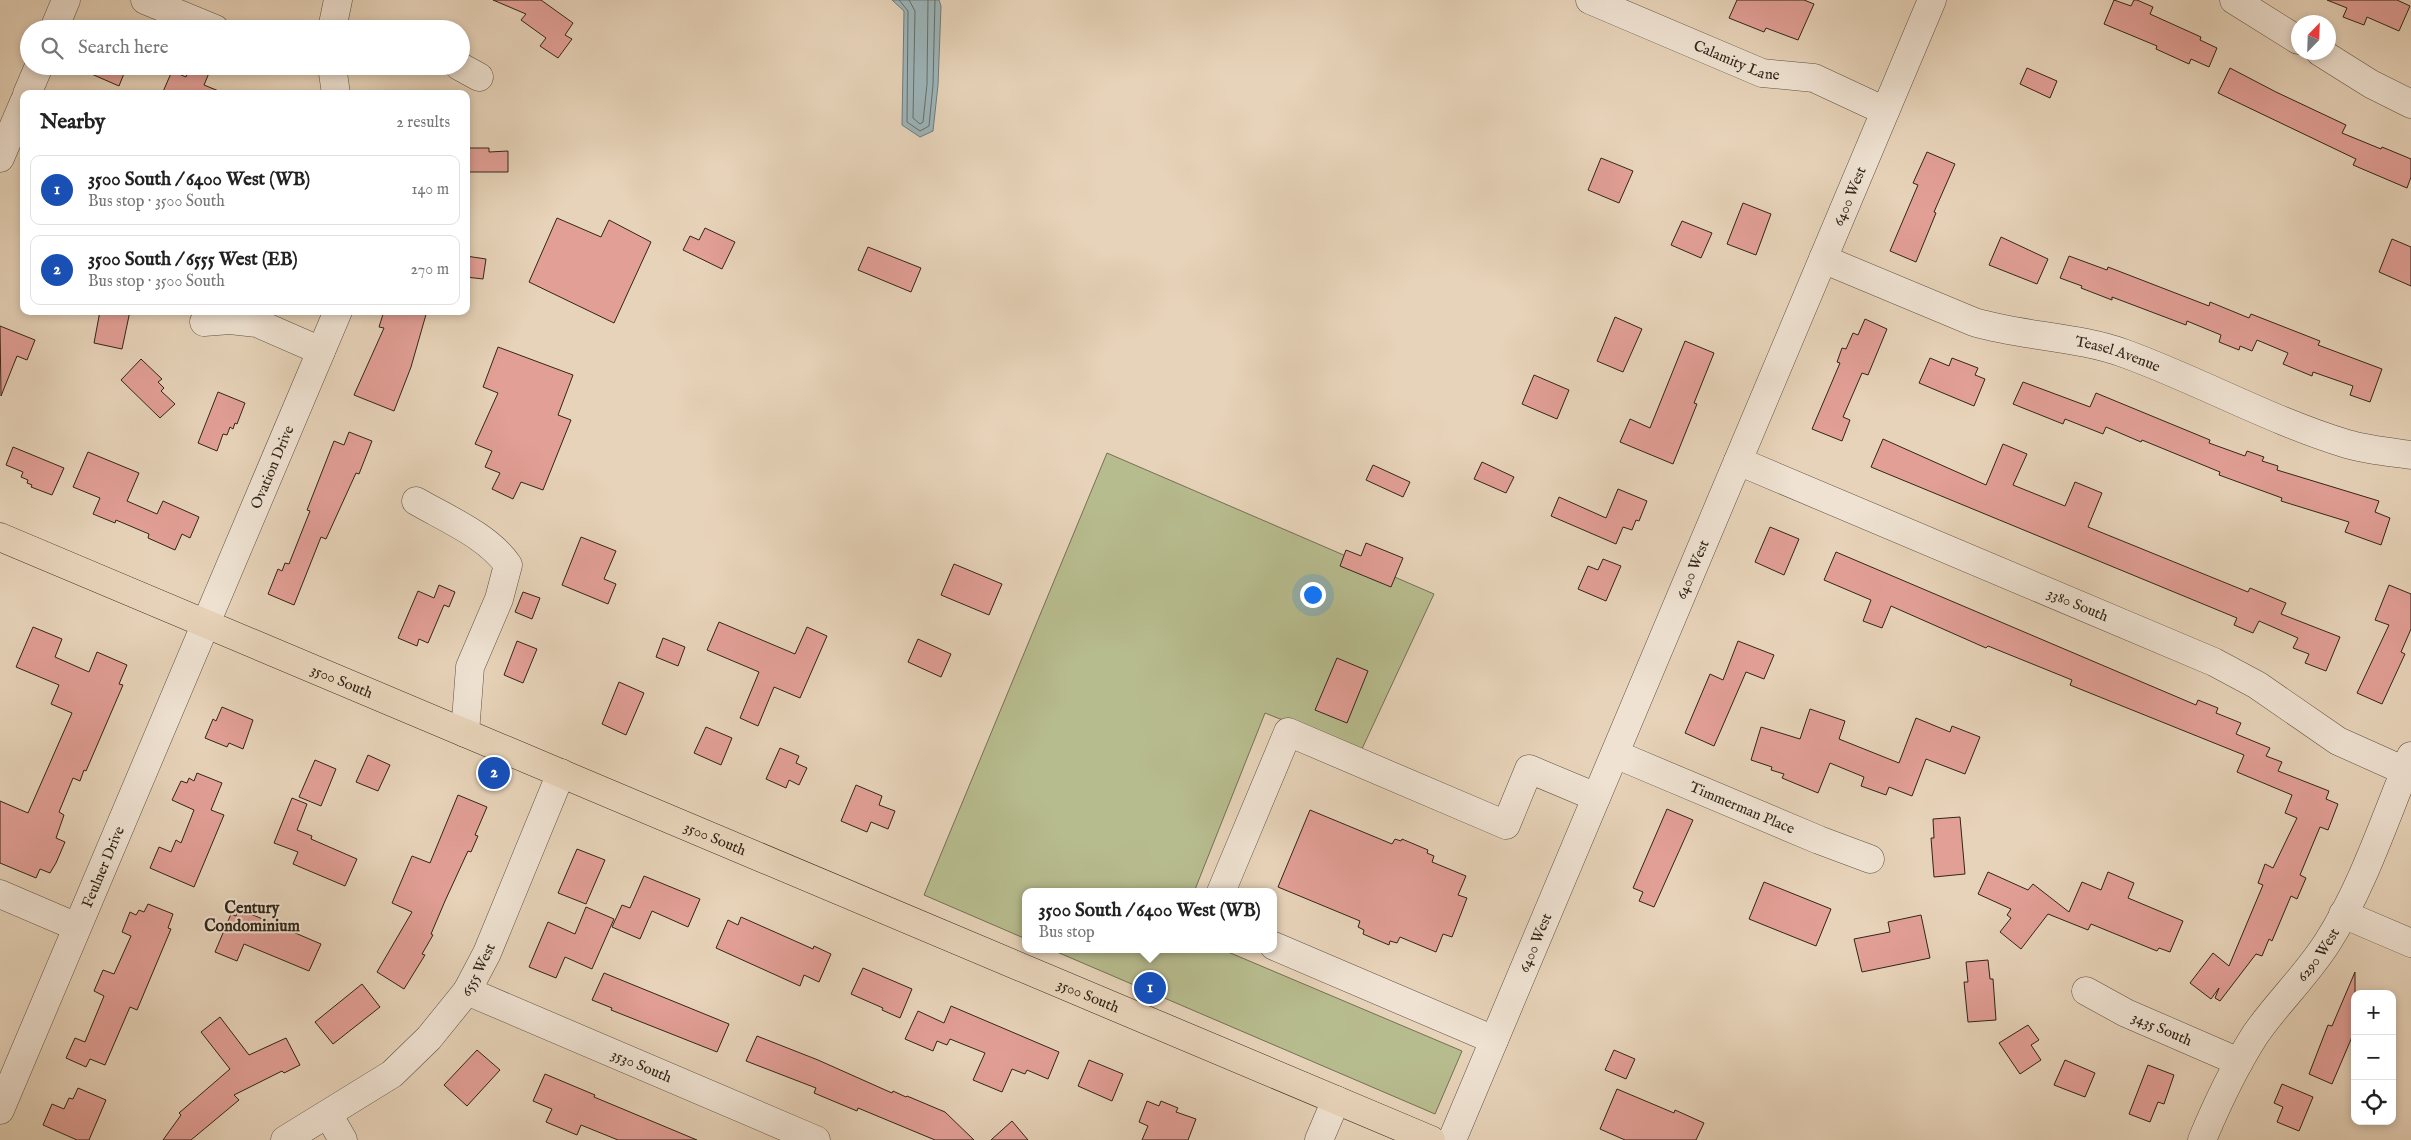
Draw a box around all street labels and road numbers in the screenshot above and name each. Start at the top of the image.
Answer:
street label: Calamity Lane [1691,36,1781,84]
street label: 6400 West [1828,164,1870,229]
street label: Teasel Avenue [2074,332,2163,376]
street label: Ovation Drive [246,422,298,512]
street label: 6400 West [1671,537,1713,602]
street label: 3380 South [2045,583,2111,626]
street label: 3500 South [308,660,376,703]
street label: Timmerman Place [1687,777,1798,838]
street label: 3500 South [681,817,749,860]
street label: Feulner Drive [77,823,129,911]
street label: 6400 West [1514,910,1556,975]
street label: 6290 West [2293,924,2344,985]
street label: 6555 West [457,940,499,1000]
street label: 3500 South [1054,974,1122,1017]
street label: 3435 South [2129,1007,2195,1050]
street label: 3530 South [609,1044,675,1087]

